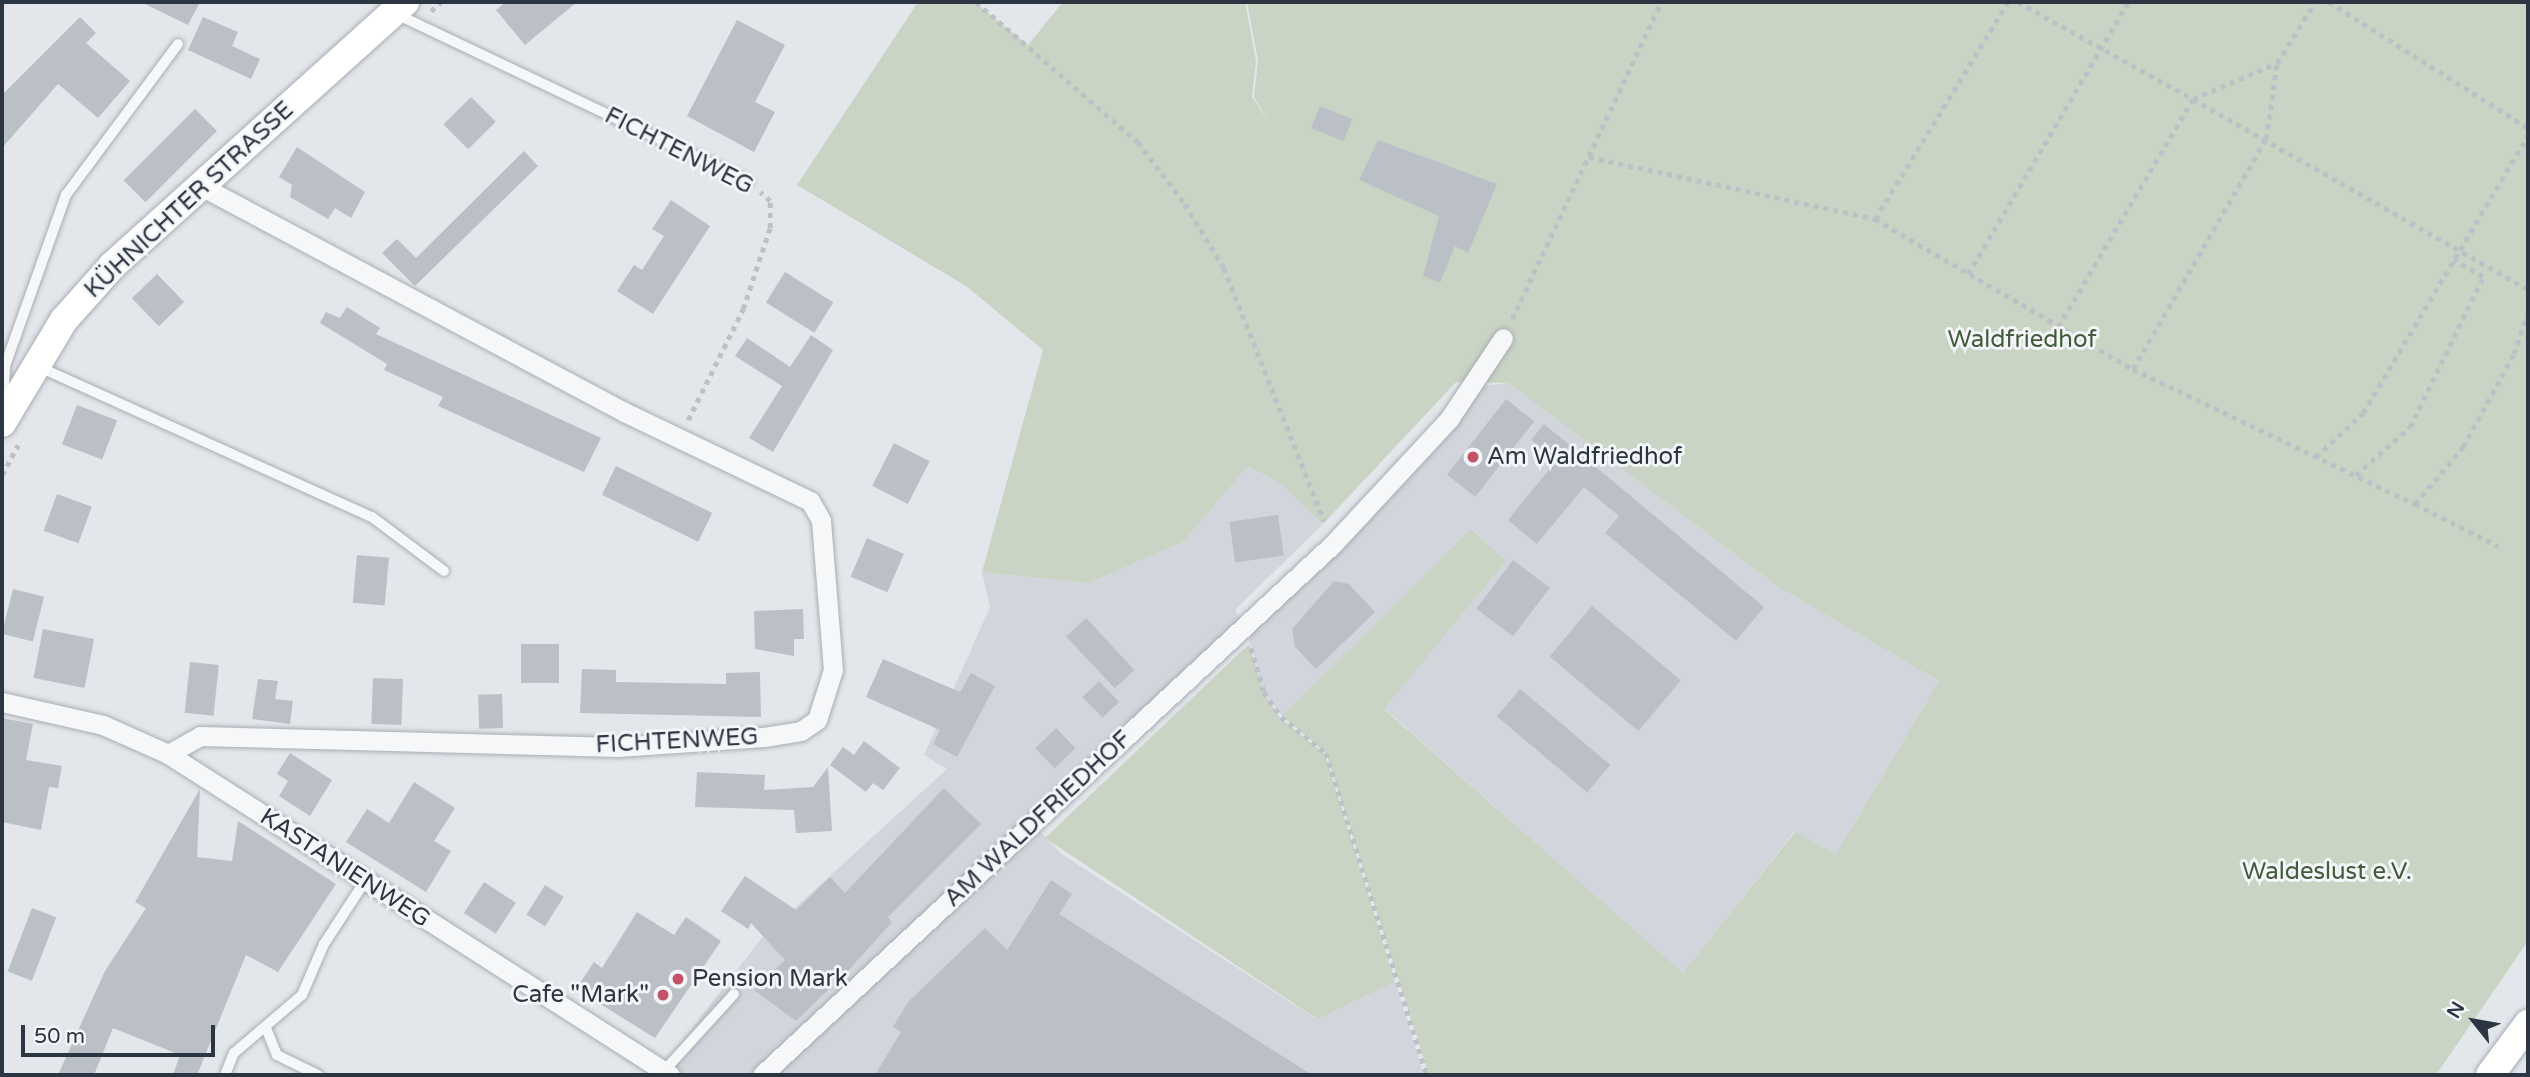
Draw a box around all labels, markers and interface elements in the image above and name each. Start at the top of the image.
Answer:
street label: KÜHNICHTER STRASSE [79,96,299,304]
street label: FICHTENWEG [600,101,758,201]
park label: Waldfriedhof [1947,326,2097,354]
place label: Am Waldfriedhof [1487,443,1682,471]
marker: Am Waldfriedhof [1465,449,1481,465]
street label: FICHTENWEG [595,722,759,760]
street label: AM WALDFRIEDHOF [938,725,1138,913]
street label: KASTANIENWEG [255,802,435,934]
park label: Waldeslust e.V. [2242,858,2412,886]
place label: Pension Mark [692,965,848,993]
marker: Pension Mark [670,971,686,987]
place label: Cafe "Mark" [512,981,649,1009]
north arrow [2439,986,2509,1056]
marker: Cafe "Mark" [655,987,671,1003]
text: N [2443,998,2469,1022]
scale bar [24,1010,219,1054]
text: 50 m [34,1024,85,1049]

